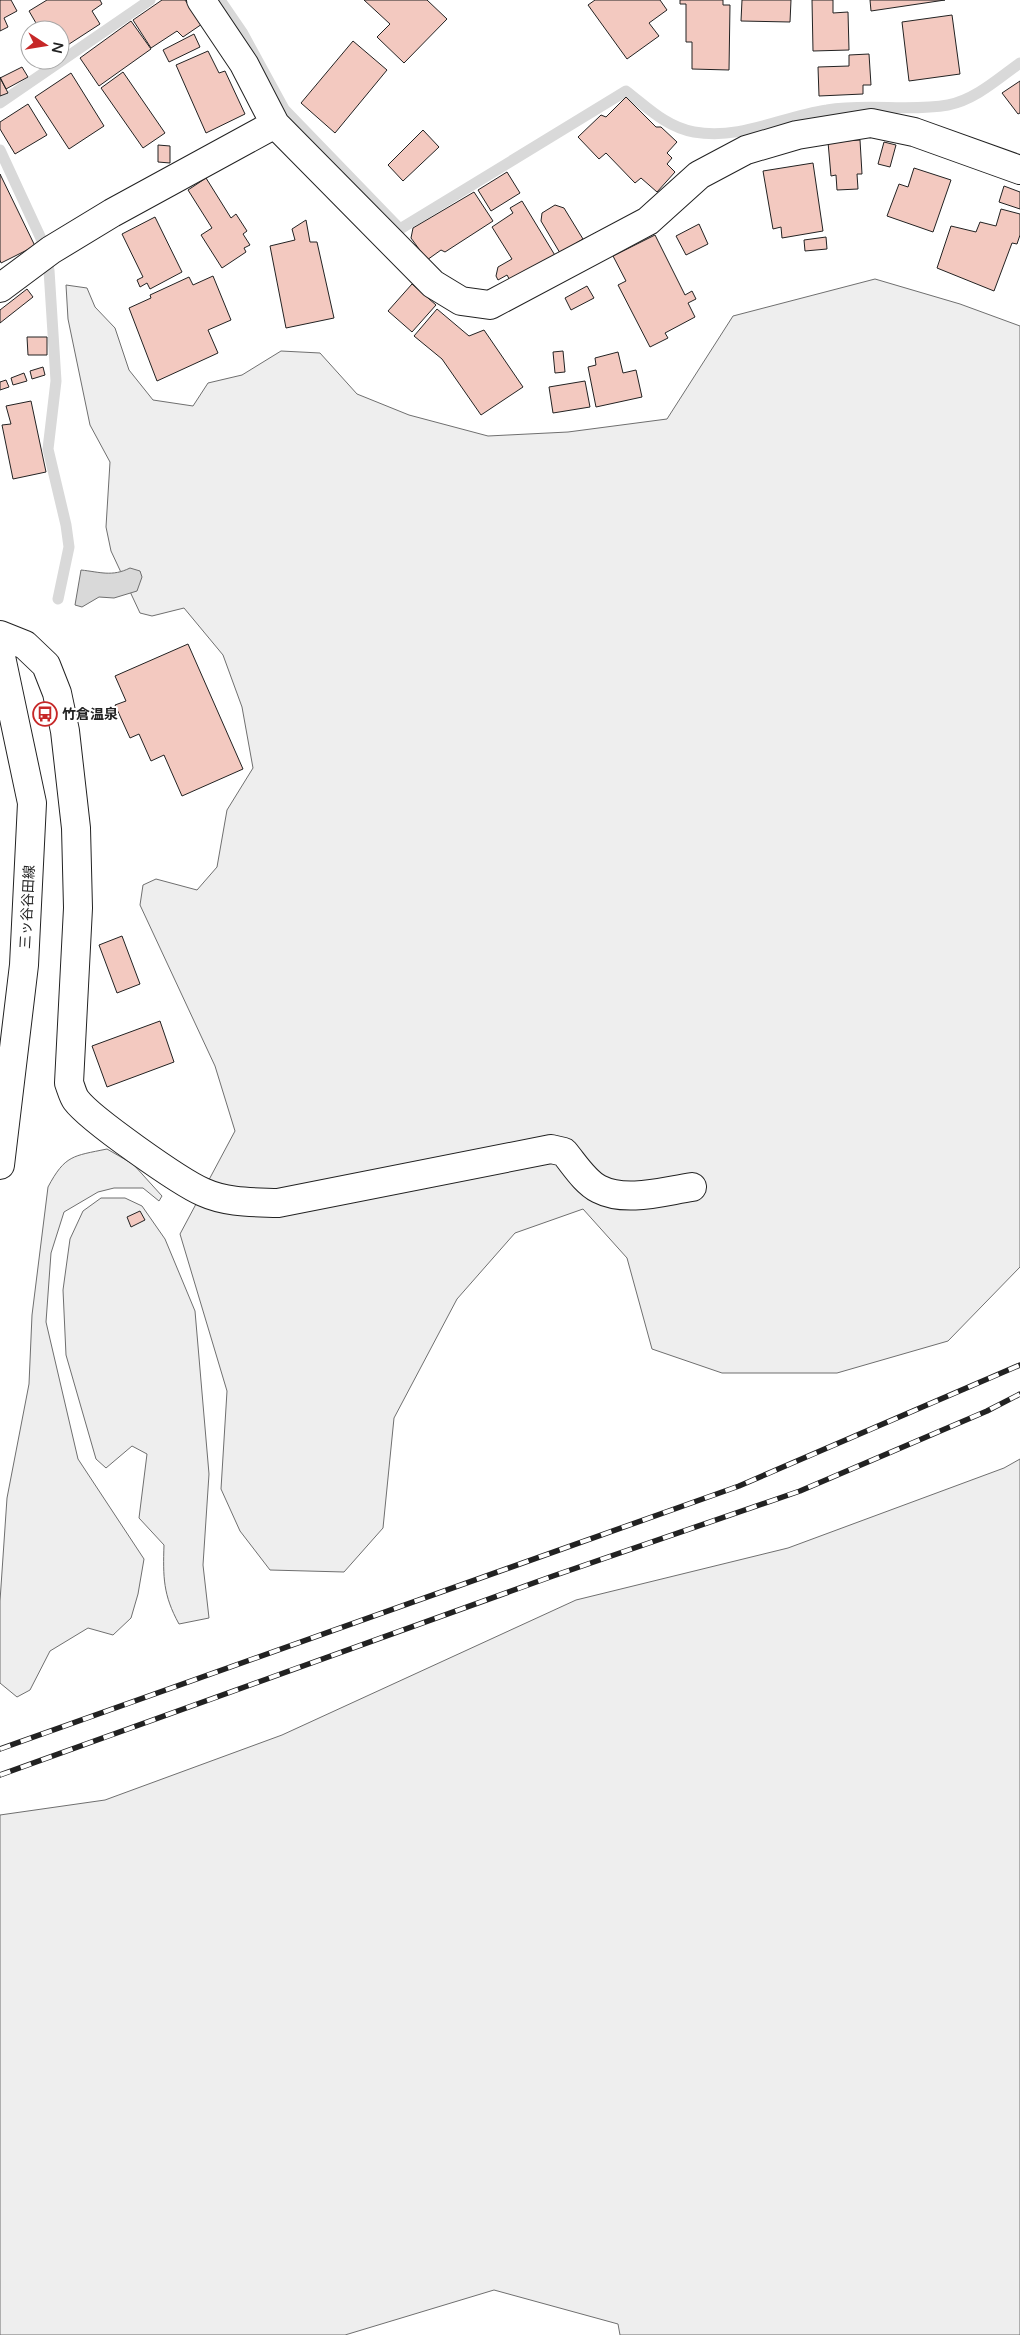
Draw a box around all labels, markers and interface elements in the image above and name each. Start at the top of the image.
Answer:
north arrow [20,20,70,70]
text: N [48,40,67,55]
bus stop icon: 竹倉温泉 [32,701,58,727]
place label: 竹倉温泉 [62,706,118,723]
street label: 三ッ谷谷田線 [17,865,38,949]

